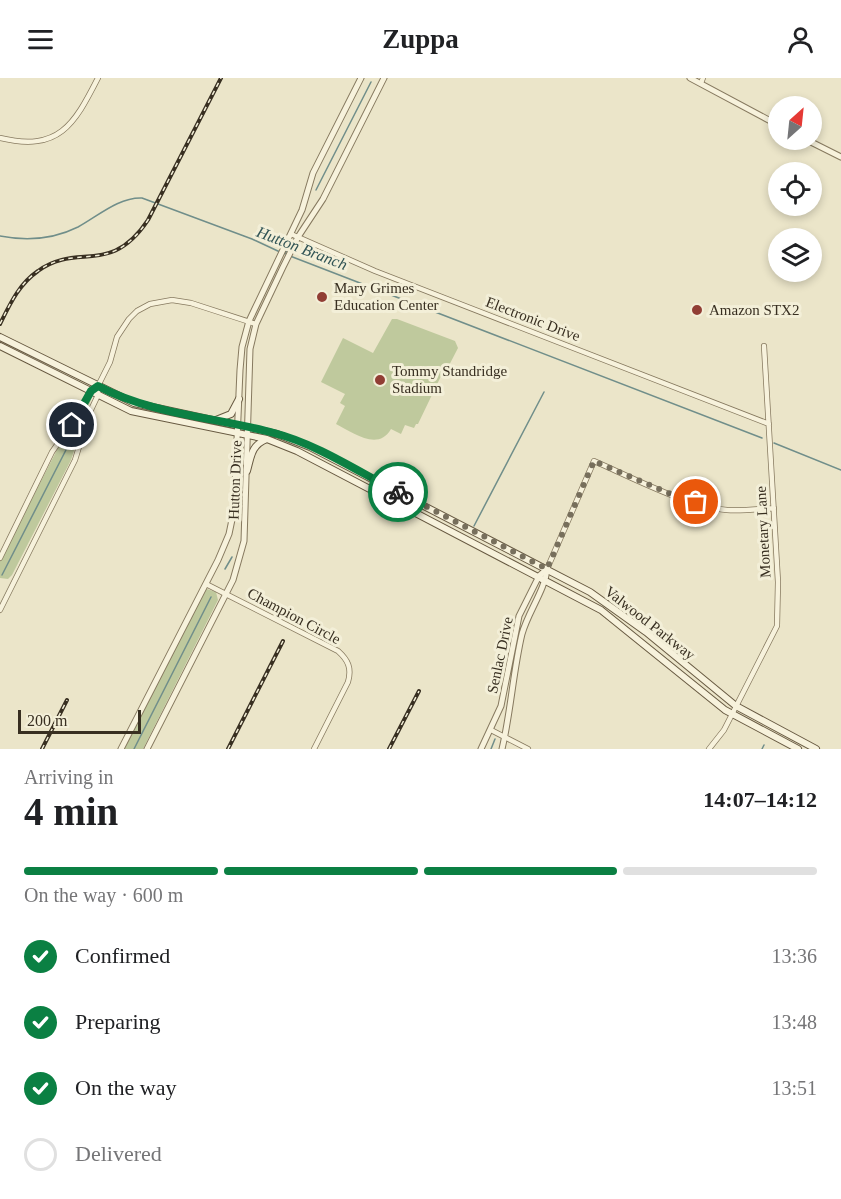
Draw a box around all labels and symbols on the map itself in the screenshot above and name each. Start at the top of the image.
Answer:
north arrow [768,96,822,150]
water label: Hutton Branch [253,223,350,273]
place label: Mary Grimes Education Center [334,280,439,313]
marker: Mary Grimes Education Center [315,290,329,304]
street label: Electronic Drive [484,294,583,344]
place label: Amazon STX2 [709,302,799,318]
marker: Amazon STX2 [690,303,704,317]
place label: Tommy Standridge Stadium [392,363,508,396]
marker: Tommy Standridge Stadium [373,373,387,387]
pin [46,399,97,450]
street label: Hutton Drive [226,440,244,520]
courier [368,462,428,522]
pin [670,476,721,527]
street label: Monetary Lane [753,485,773,578]
street label: Valwood Parkway [602,583,698,663]
street label: Champion Circle [245,585,343,647]
street label: Senlac Drive [484,615,516,695]
scale bar [18,707,141,734]

